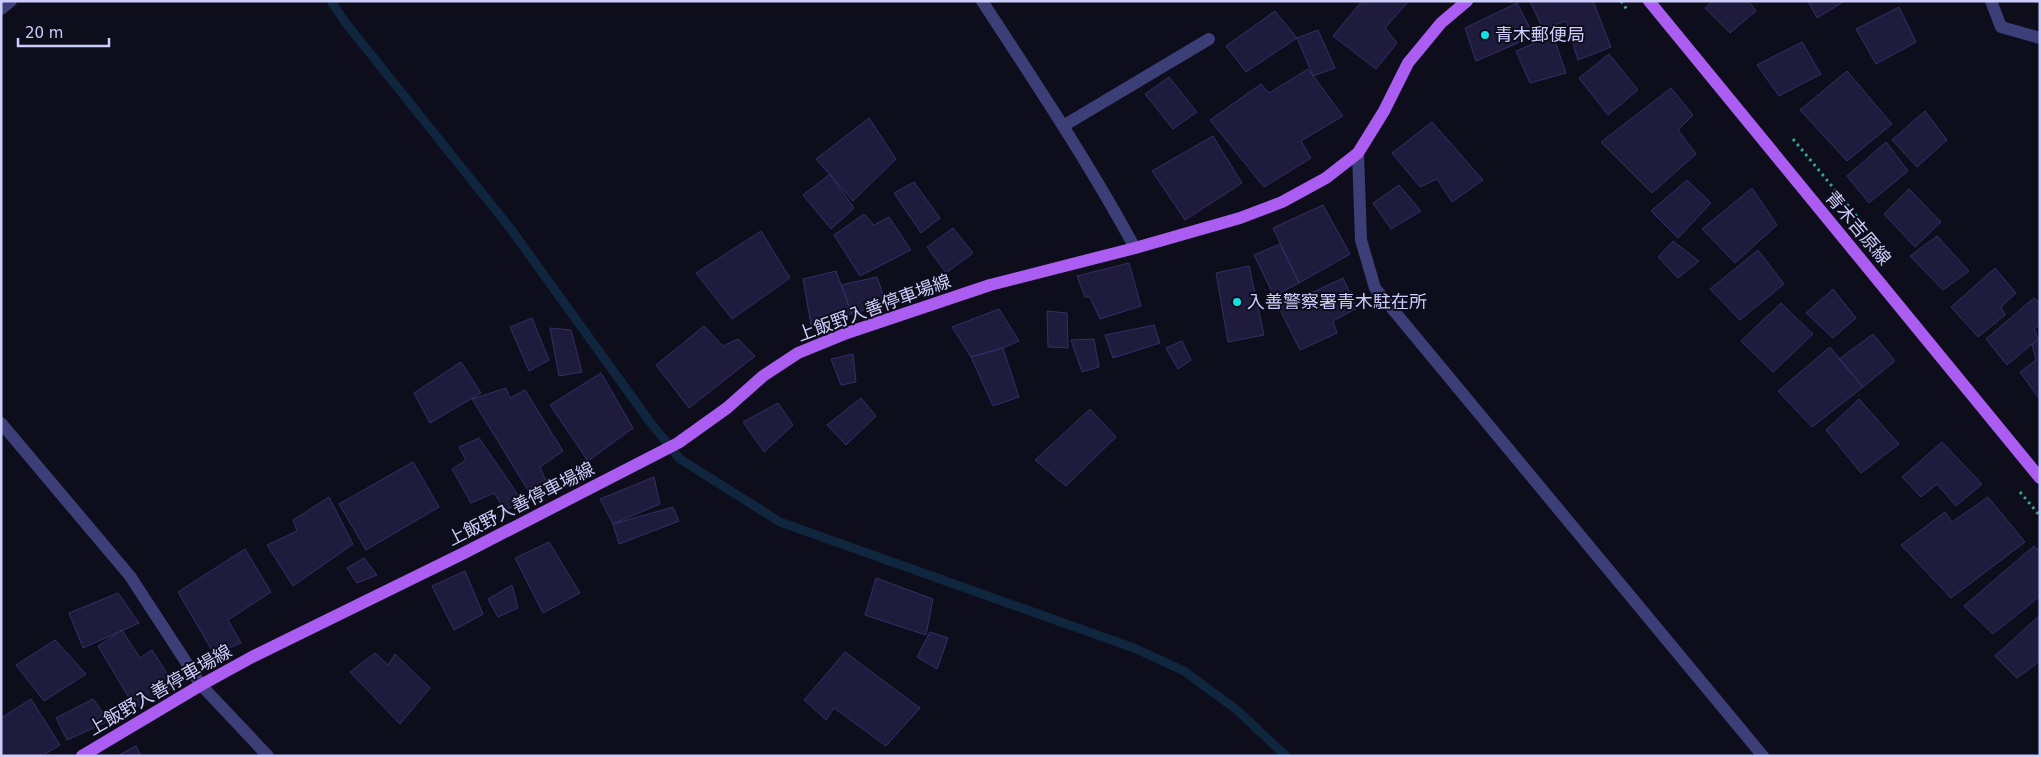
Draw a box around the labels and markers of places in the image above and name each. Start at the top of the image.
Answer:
place label: 青木郵便局 [1495,24,1585,45]
marker: 青木郵便局 [1479,29,1491,41]
place label: 入善警察署青木駐在所 [1247,291,1427,312]
marker: 入善警察署青木駐在所 [1231,296,1243,308]

